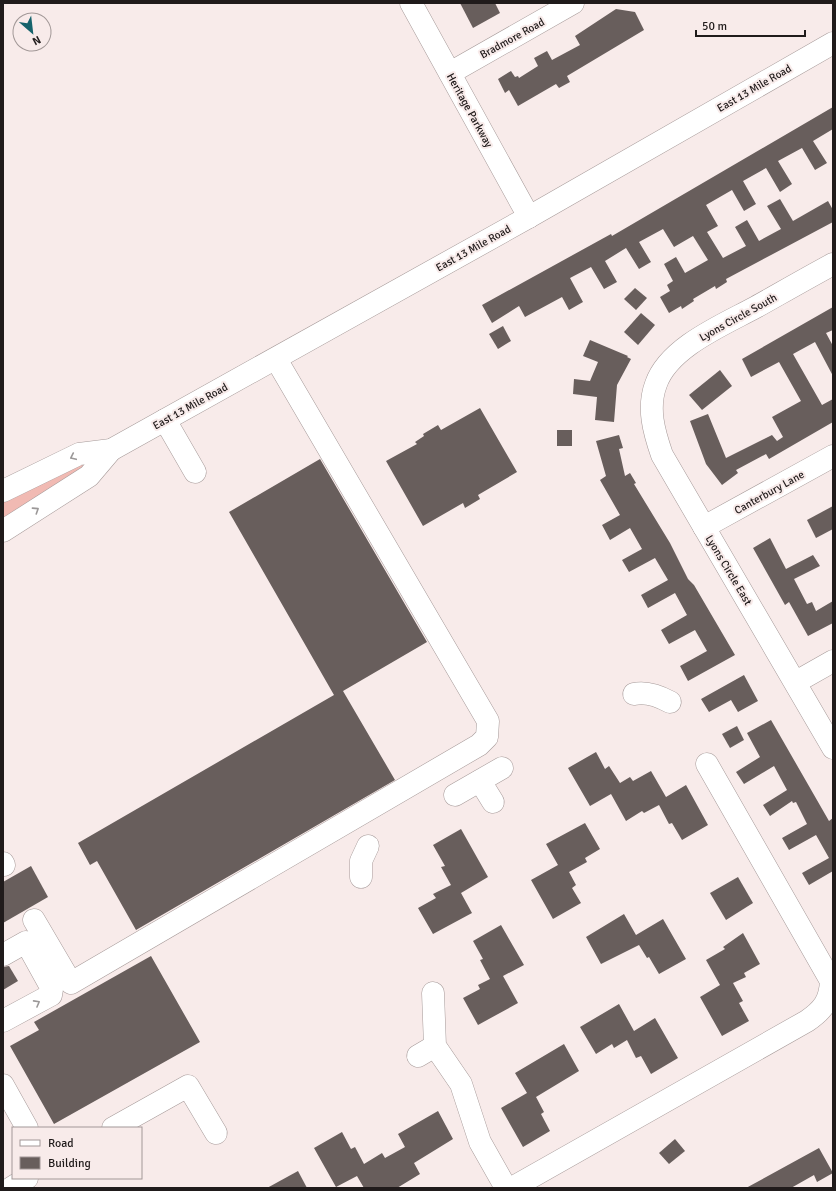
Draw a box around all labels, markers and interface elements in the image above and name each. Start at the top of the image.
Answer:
north arrow [12,12,52,52]
scale bar [696,12,805,38]
street label: Bradmore Road [478,15,547,61]
text: 50 m [702,19,727,34]
text: N [30,33,43,48]
street label: East 13 Mile Road [715,62,794,115]
street label: Heritage Parkway [444,71,496,150]
street label: East 13 Mile Road [434,222,513,274]
street label: Lyons Circle South [697,291,779,344]
street label: East 13 Mile Road [151,380,230,432]
one-way arrow [69,452,77,460]
street label: Canterbury Lane [732,468,806,517]
one-way arrow [32,507,39,515]
street label: Lyons Circle East [703,533,755,608]
one-way arrow [33,1000,40,1007]
legend [12,1127,142,1179]
text: Road [48,1136,74,1151]
text: Building [48,1156,91,1171]

